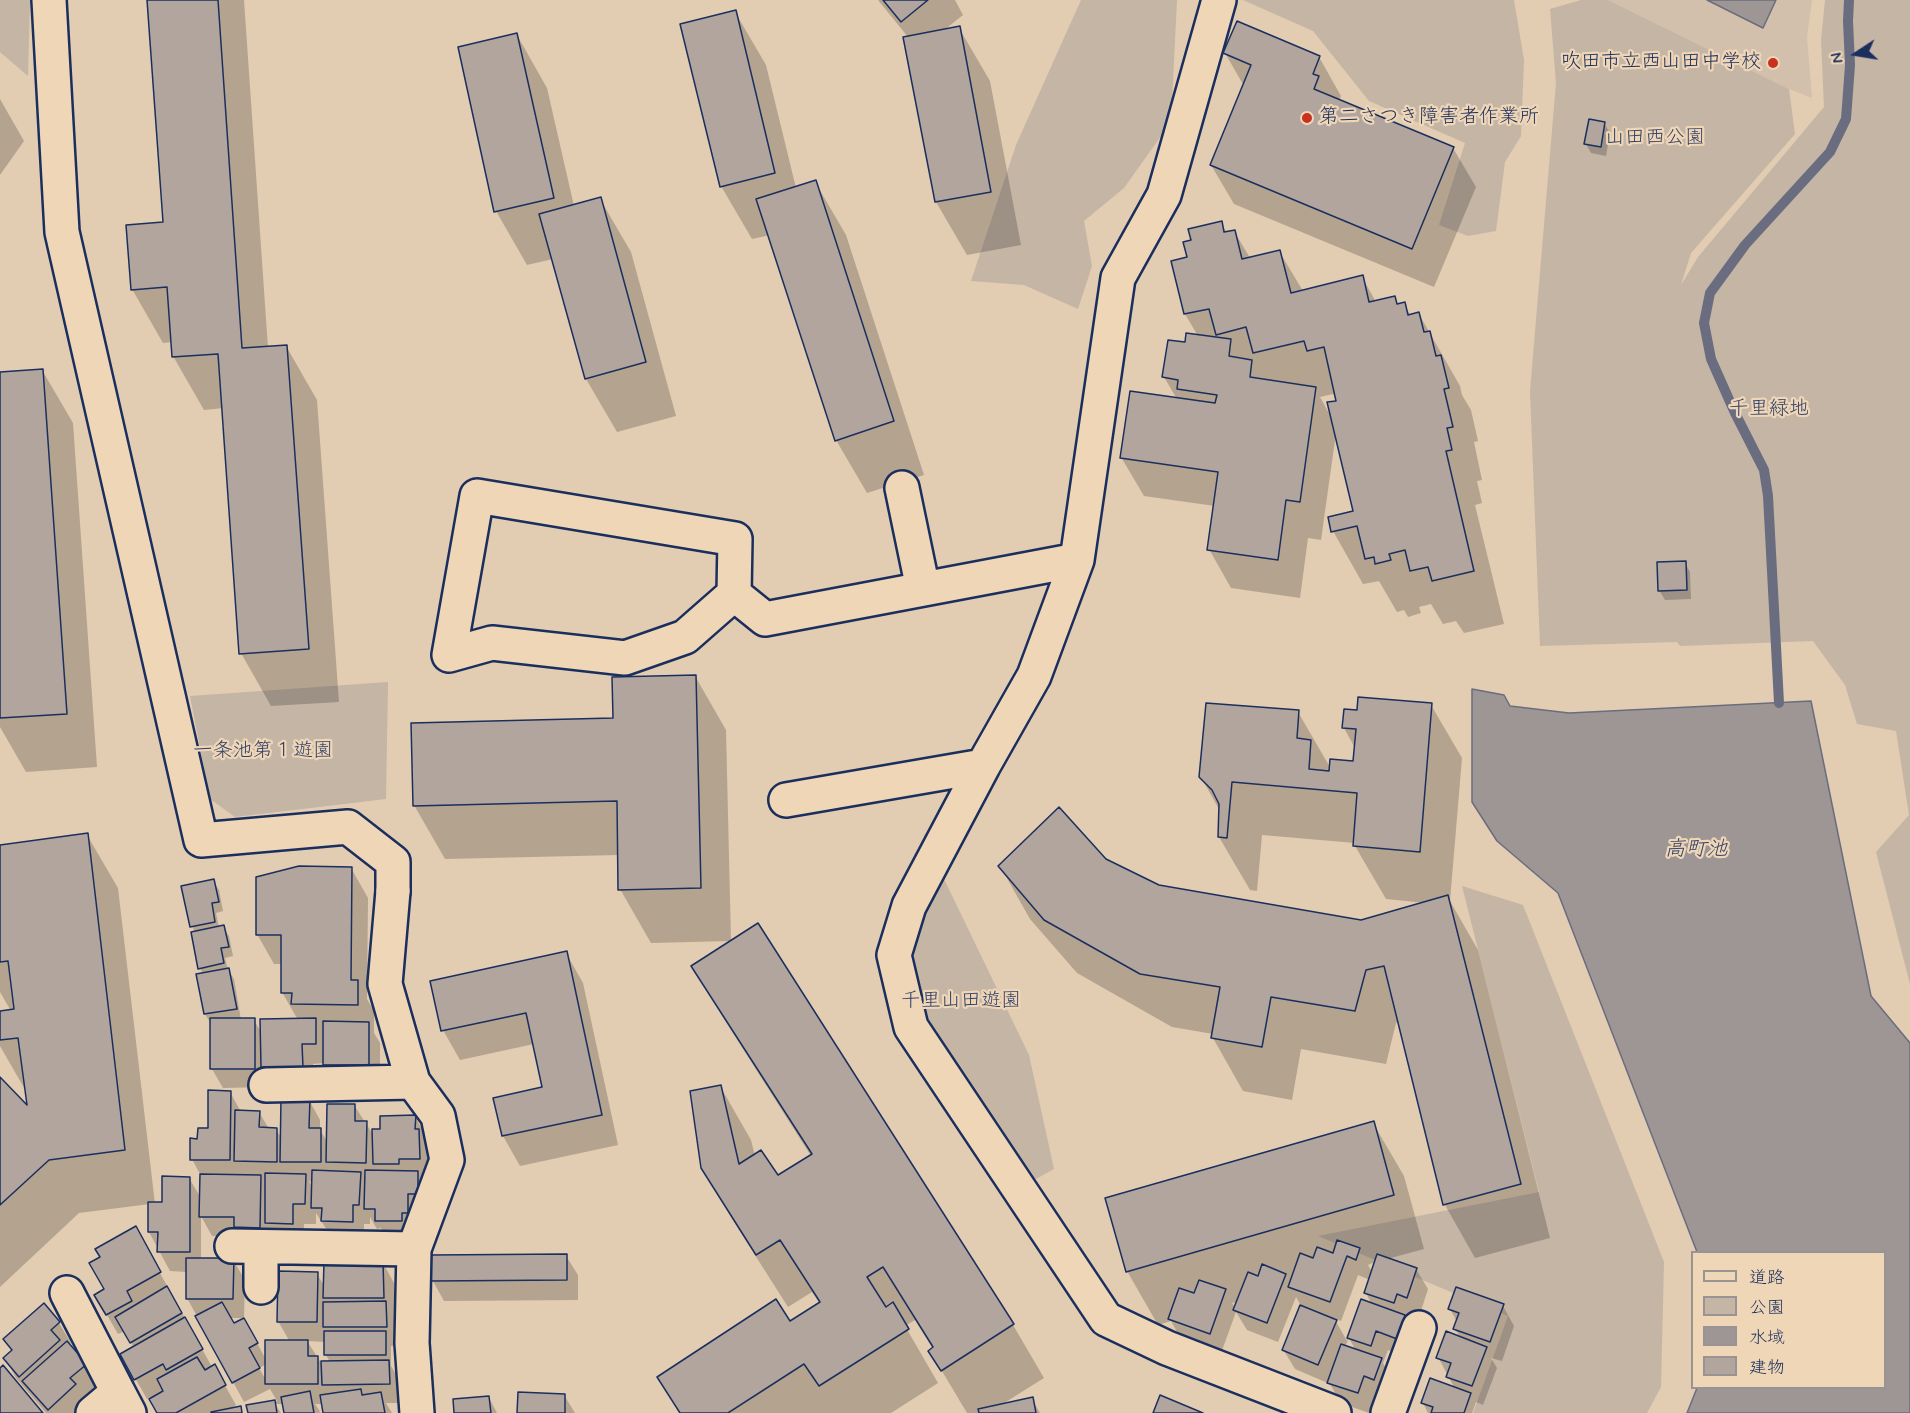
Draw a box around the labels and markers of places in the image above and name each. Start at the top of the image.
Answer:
place label: 吹田市立西山田中学校 [1561,51,1761,75]
marker: 吹田市立西山田中学校 [1766,56,1780,70]
place label: 第二さつき障害者作業所 [1319,106,1539,130]
marker: 第二さつき障害者作業所 [1300,111,1314,125]

